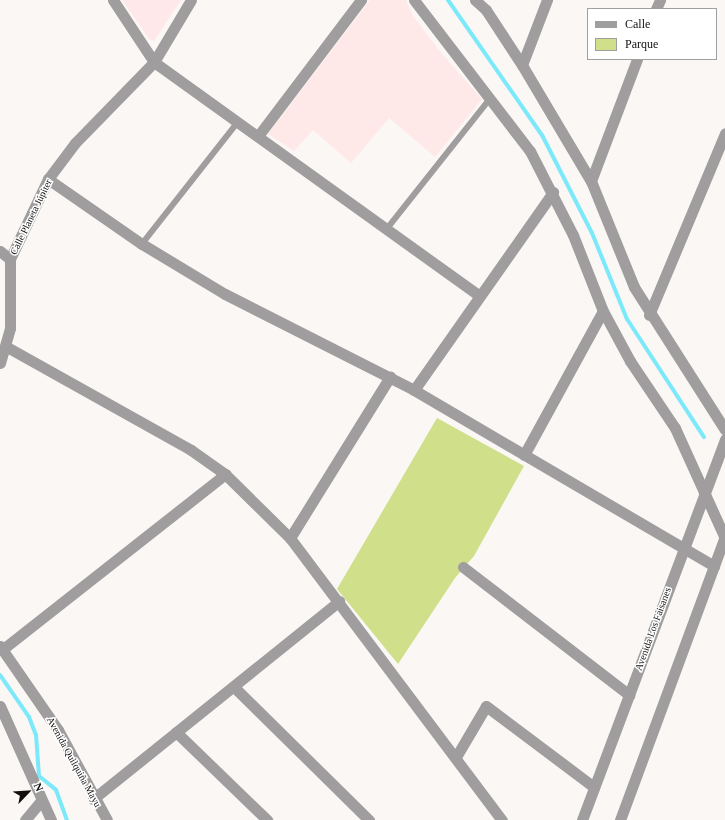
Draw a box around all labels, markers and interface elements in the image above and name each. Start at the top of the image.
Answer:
legend [587,8,717,60]
text: Calle [625,17,650,31]
text: Parque [625,37,658,51]
street label: Calle Planeta Júpiter [7,177,55,257]
street label: Avenida Los Faisanes [632,586,674,672]
street label: Avenida Quilquiña Mayu [44,715,104,809]
north arrow [8,772,48,812]
text: N [32,781,46,793]

